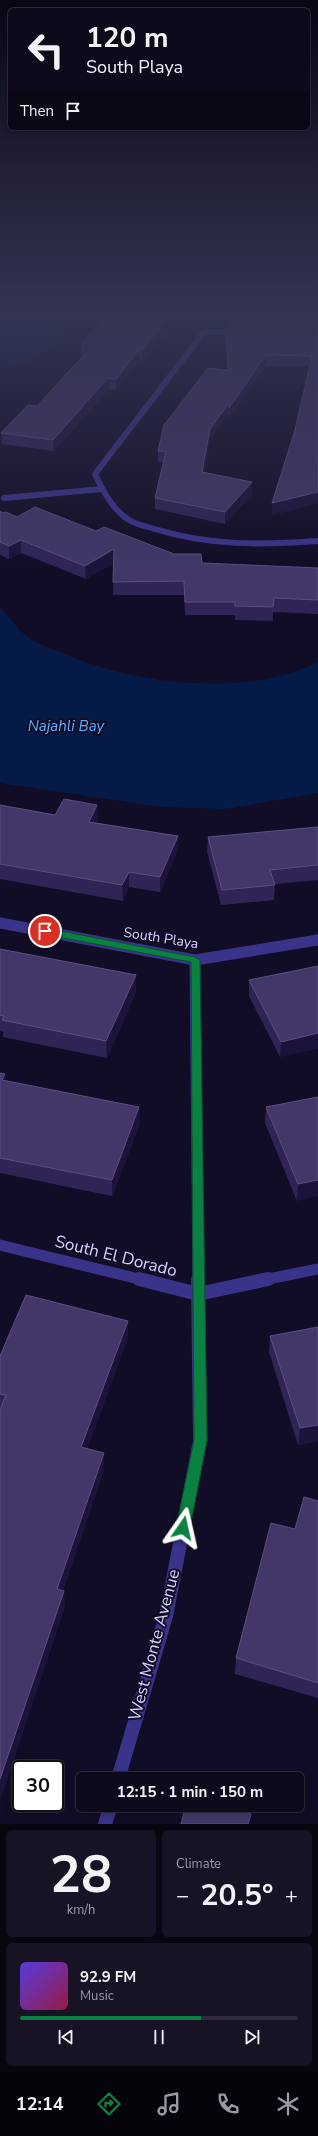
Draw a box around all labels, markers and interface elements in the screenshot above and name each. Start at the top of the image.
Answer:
text: 120 m [86,19,169,57]
icon: left [20,24,72,76]
text: South Playa [86,55,183,79]
icon: arrive [62,100,84,122]
text: Then [20,101,54,121]
water label: Najahli Bay [28,716,106,736]
pin [28,914,62,948]
icon: arrive [34,920,56,942]
street label: South Playa [122,923,200,953]
street label: South El Dorado [52,1230,180,1282]
position arrow [162,1507,204,1549]
street label: West Monte Avenue [123,1567,185,1723]
speed limit sign: 30 [12,1760,64,1812]
text: 12:15 · 1 min · 150 m [117,1782,263,1802]
text: 28 [50,1839,112,1910]
text: Climate [176,1855,221,1873]
text: 20.5° [201,1875,273,1916]
text: − [176,1881,189,1911]
text: + [285,1881,298,1911]
text: km/h [67,1901,95,1919]
text: 92.9 FM [80,1967,136,1987]
text: Music [80,1987,114,2005]
icon: previous [55,2026,77,2048]
icon: pause [148,2026,170,2048]
icon: next [241,2026,263,2048]
icon: directions [95,2090,123,2118]
icon: music [155,2090,183,2118]
icon: phone [214,2090,242,2118]
icon: climate [274,2090,302,2118]
text: 12:14 [16,2092,64,2116]

